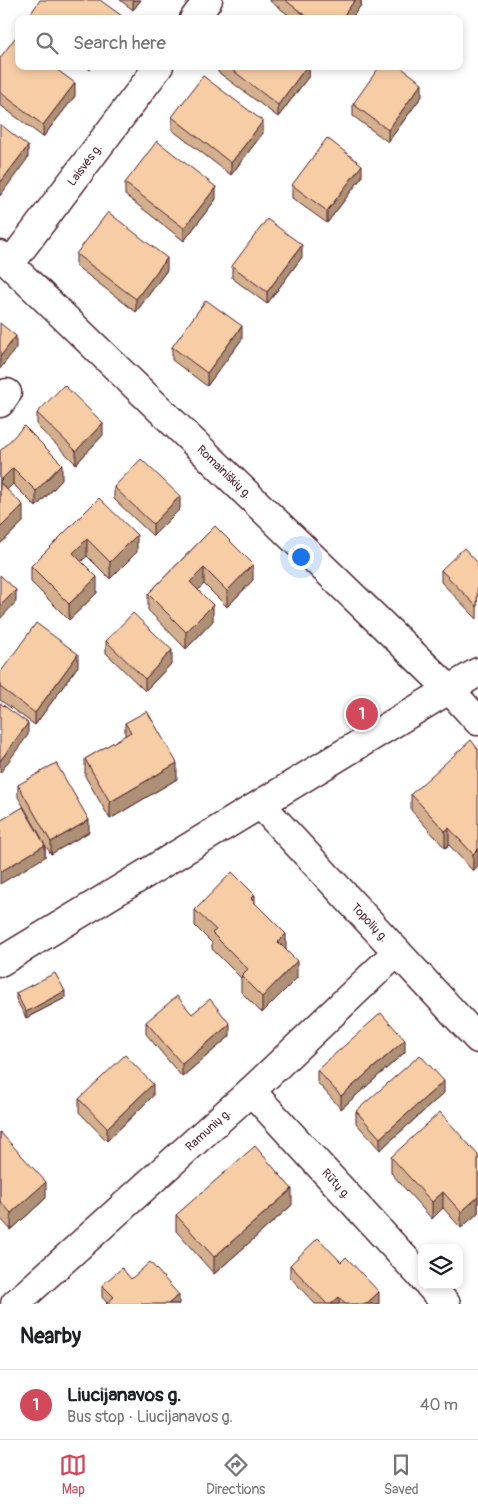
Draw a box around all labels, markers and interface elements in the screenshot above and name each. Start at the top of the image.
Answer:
search box [15,15,463,70]
icon: search [33,29,61,57]
text: Search here [73,31,166,55]
street label: Laisvės g. [64,141,105,189]
street label: Romainiškių g. [193,442,254,502]
your location [288,544,314,570]
pin: 1 [346,695,378,733]
street label: Topolių g. [348,900,391,945]
street label: Ramunių g. [183,1106,234,1154]
street label: Rūtų g. [318,1166,353,1202]
map controls [418,1244,463,1289]
button: layers [418,1244,463,1289]
text: Nearby [20,1323,81,1350]
text: Liucijanavos g. [67,1383,181,1407]
text: 1 [33,1395,39,1415]
text: 40 m [420,1395,458,1415]
text: Bus stop · Liucijanavos g. [67,1407,233,1427]
tab: Map [59,1451,87,1498]
tab: Directions [206,1451,265,1498]
tab: Saved [384,1451,419,1498]

